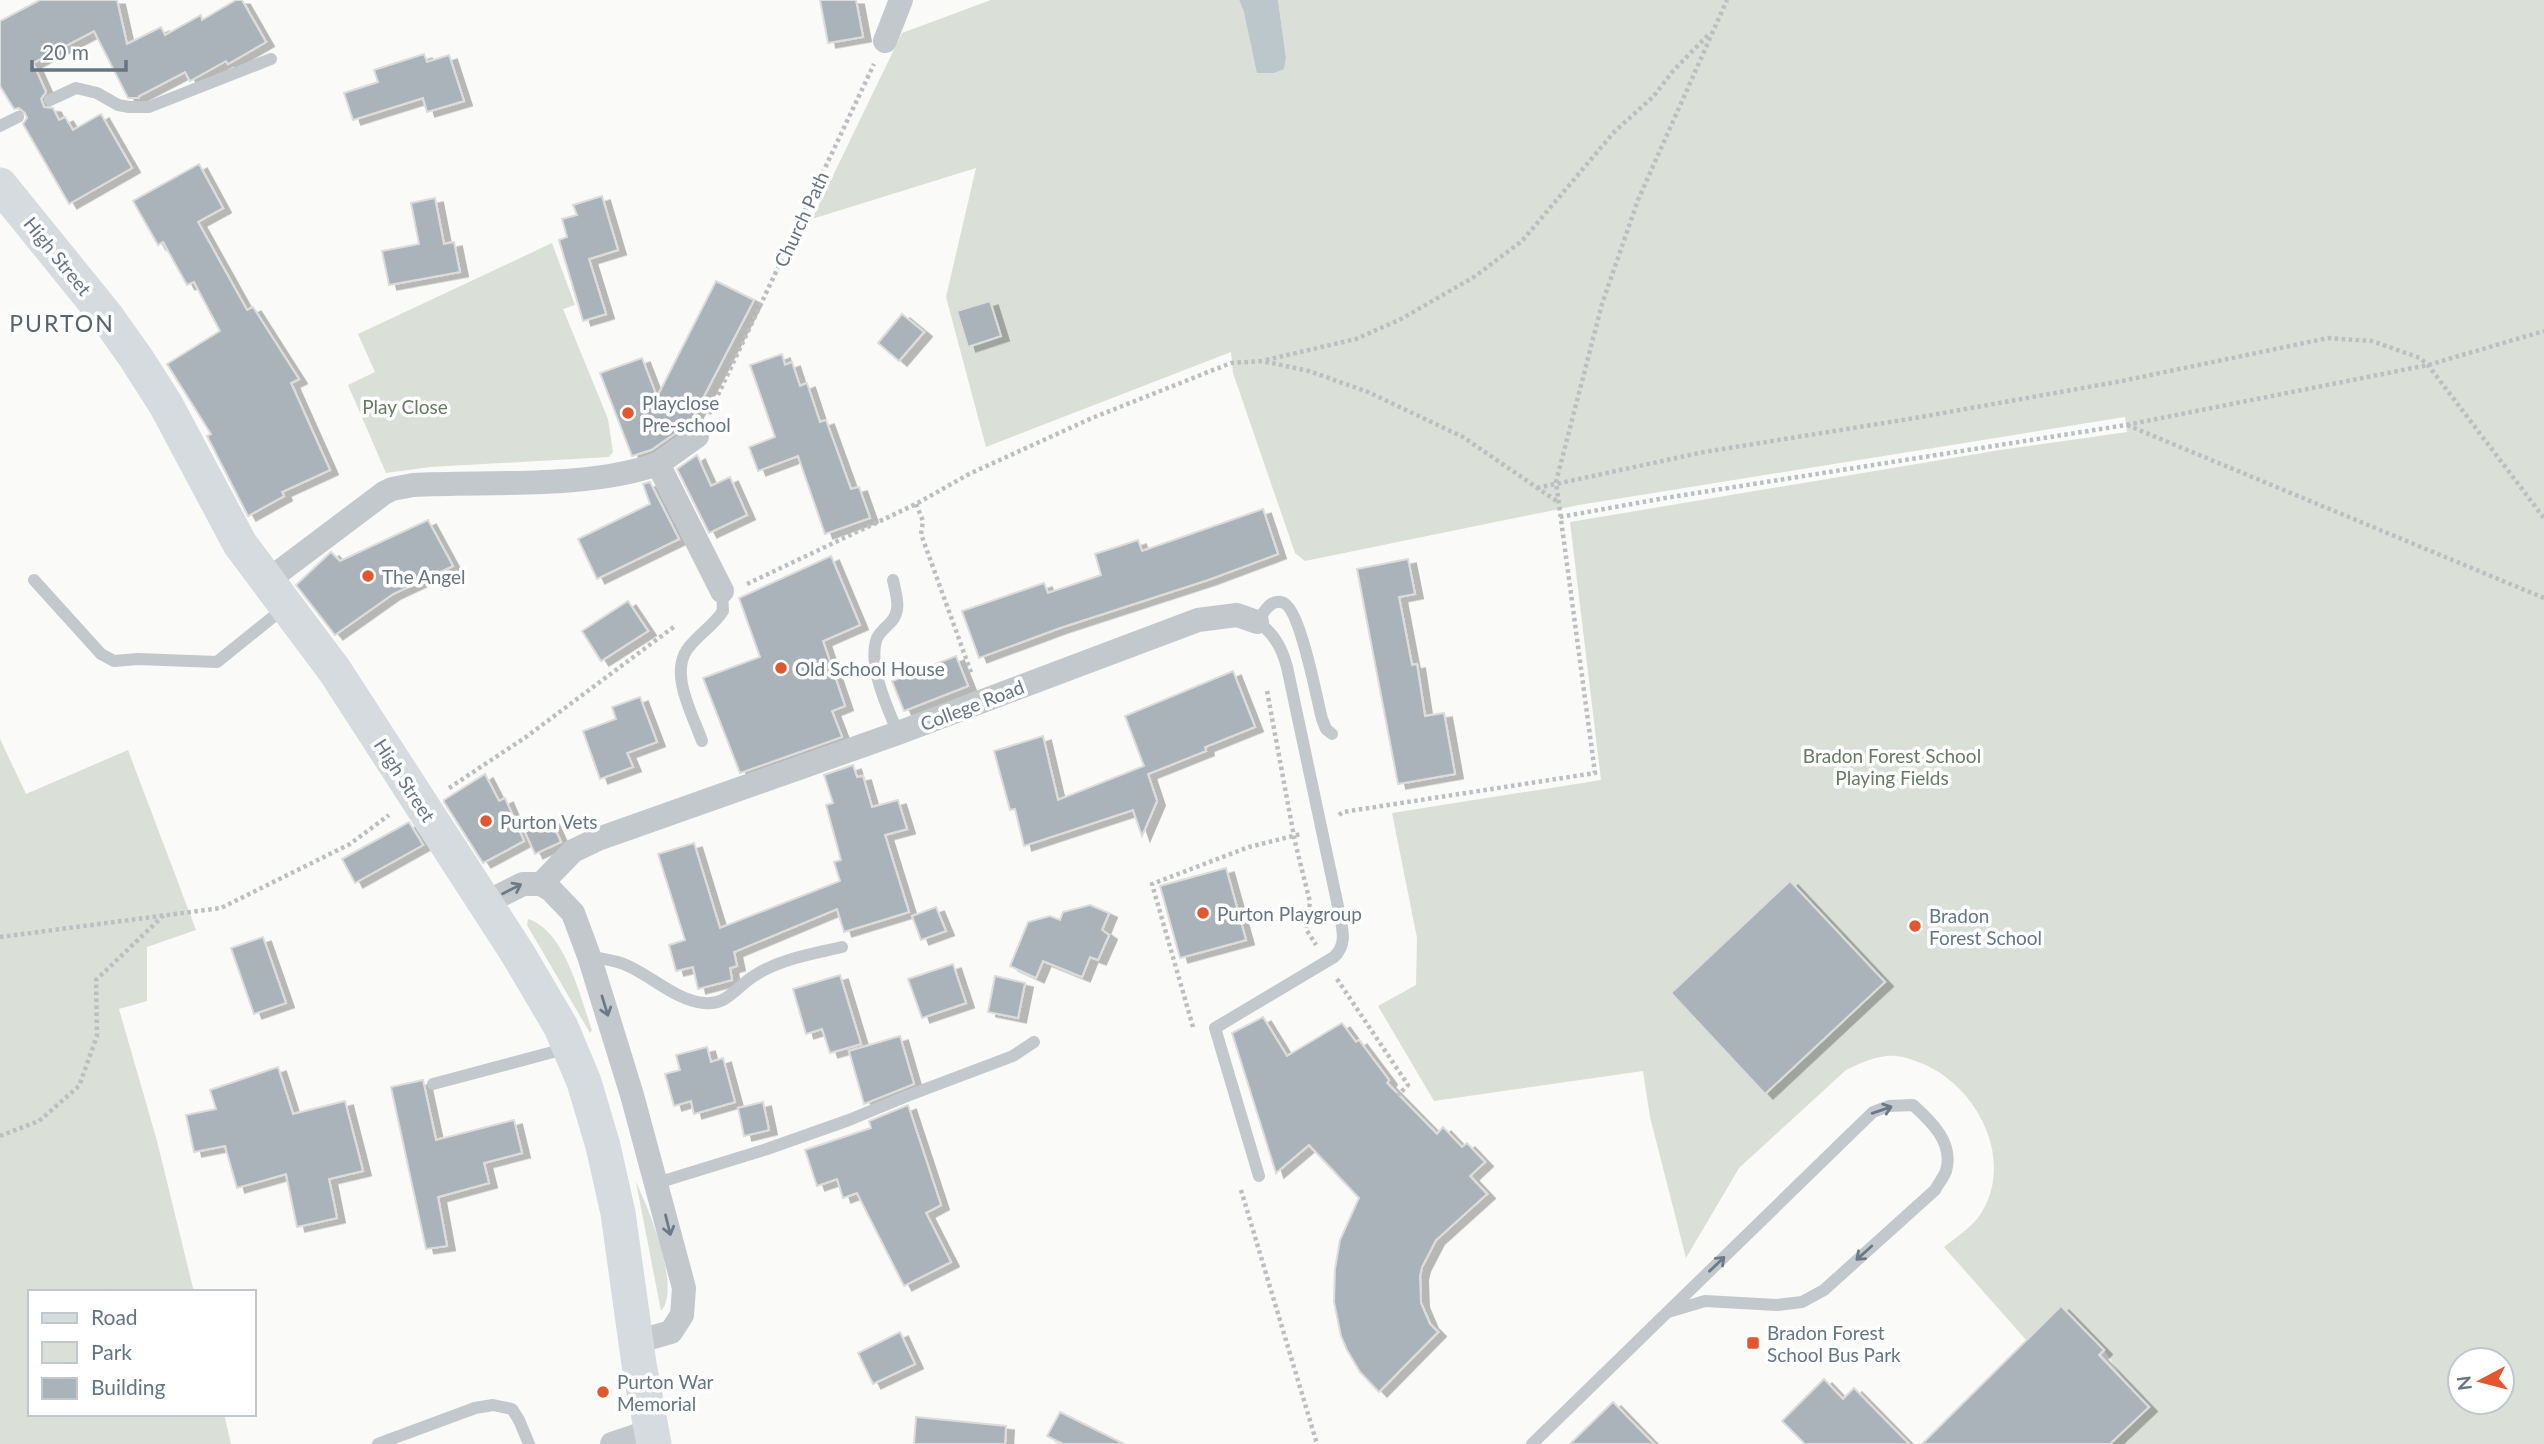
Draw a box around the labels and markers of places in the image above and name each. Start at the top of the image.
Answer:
place label: Playclose Pre-school [642,391,731,436]
marker: Playclose Pre-school [620,405,636,421]
place label: The Angel [382,565,466,588]
marker: The Angel [360,568,376,584]
place label: Old School House [795,657,945,680]
marker: Old School House [773,660,789,676]
place label: Purton Vets [500,810,598,833]
marker: Purton Vets [478,813,494,829]
place label: Purton Playgroup [1217,902,1362,925]
place label: Bradon Forest School [1929,904,2042,949]
marker: Purton Playgroup [1195,905,1211,921]
marker: Bradon Forest School [1907,918,1923,934]
place label: Bradon Forest School Bus Park [1767,1321,1901,1366]
marker: Bradon Forest School Bus Park [1745,1335,1761,1351]
place label: Purton War Memorial [617,1370,714,1415]
marker: Purton War Memorial [595,1384,611,1400]

